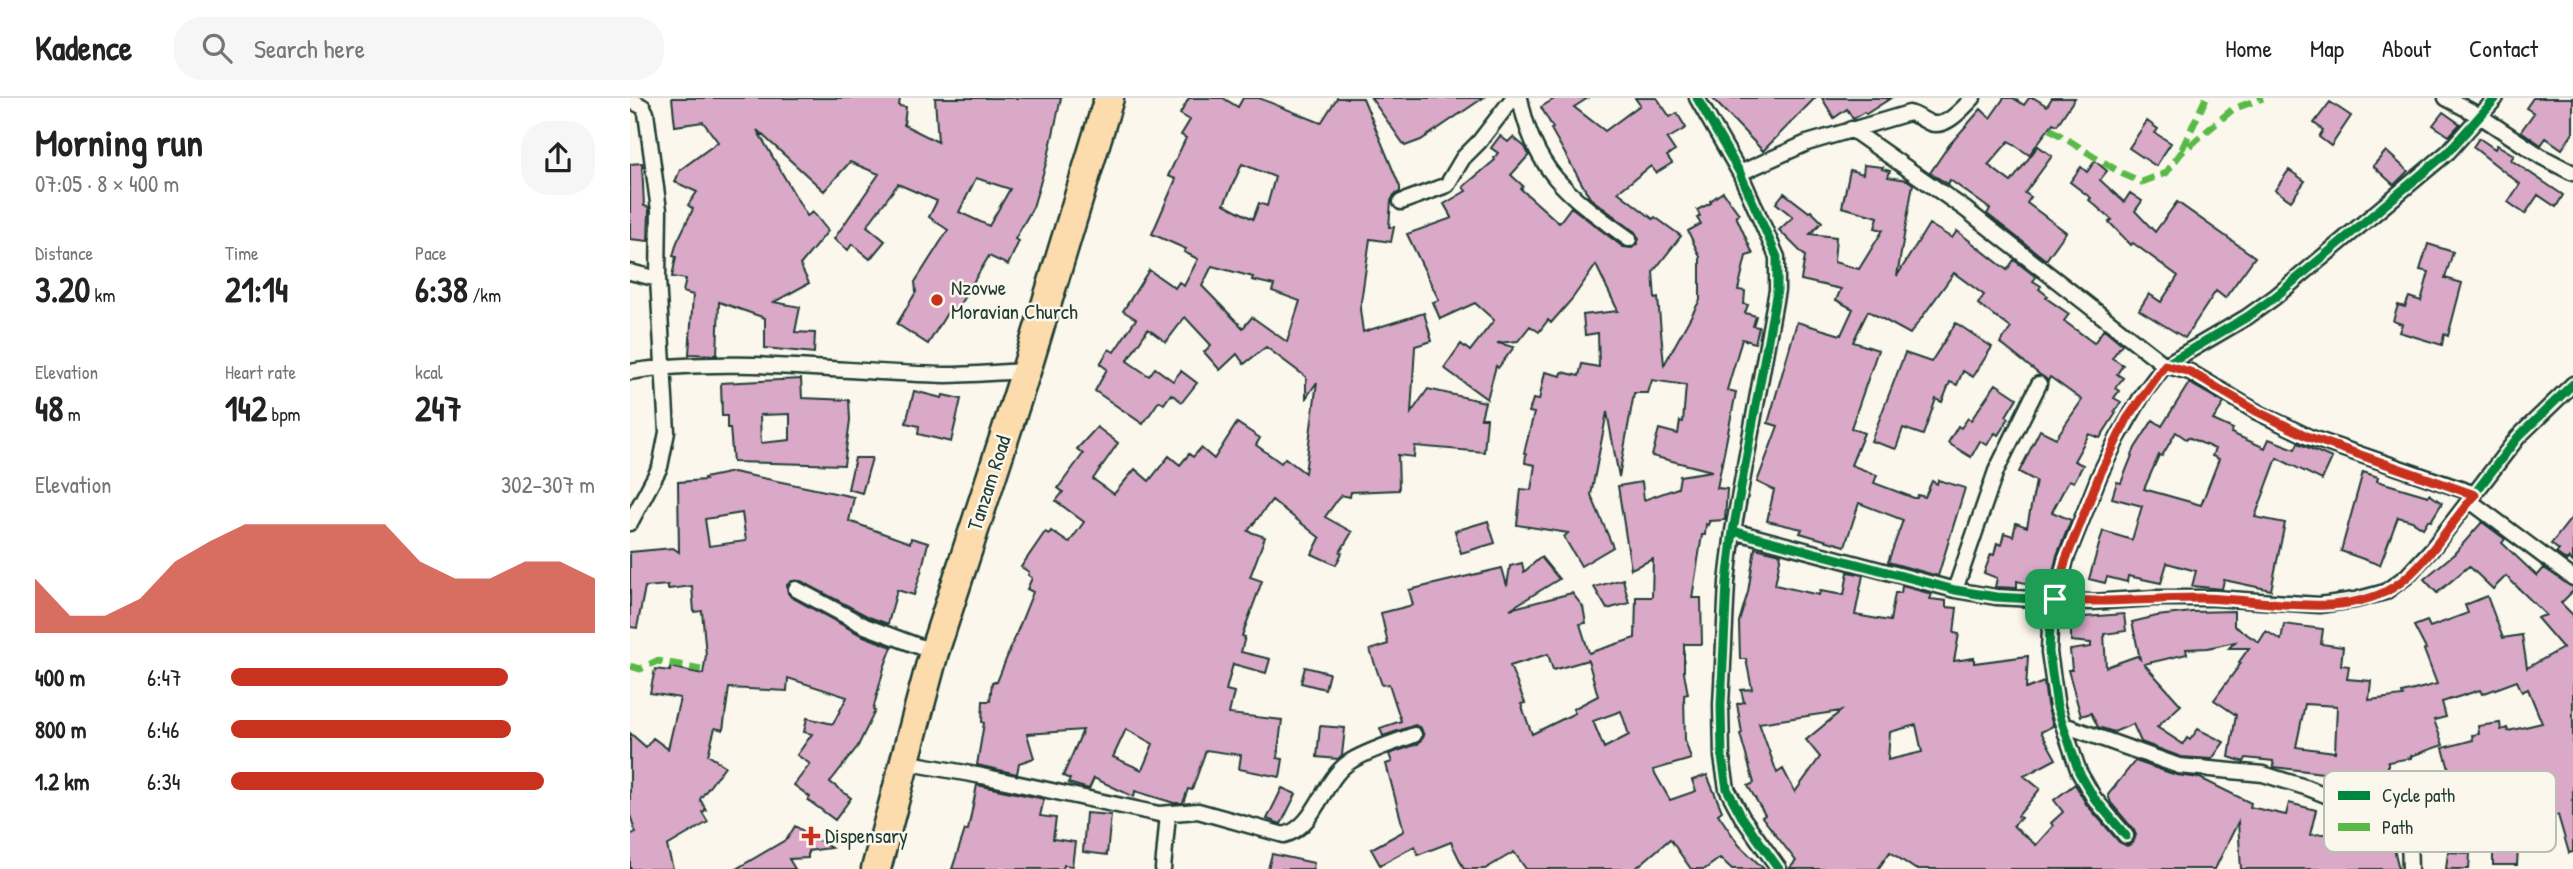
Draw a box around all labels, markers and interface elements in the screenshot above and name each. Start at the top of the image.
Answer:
search box [174,17,664,80]
text: Kadence [35,26,132,70]
icon: search [198,29,236,67]
text: Search here [254,31,365,66]
text: Home [2225,32,2272,64]
text: Map [2310,32,2344,64]
text: About [2382,32,2431,64]
text: Contact [2469,32,2538,64]
text: Morning run [35,116,203,168]
button: share [521,121,595,195]
text: 07:05 · 8 × 400 m [35,168,179,199]
text: Distance [35,240,93,266]
text: Time [225,240,259,266]
text: Pace [415,240,447,266]
text: 3.20 [35,266,90,313]
text: 21:14 [225,266,288,313]
text: 6:38 [415,266,468,313]
place label: Nzovwe Moravian Church [951,273,1078,326]
text: km [90,282,115,308]
text: /km [468,282,501,308]
marker: Nzovwe Moravian Church [929,292,945,308]
text: Elevation [35,359,98,385]
text: Heart rate [225,359,296,385]
text: kcal [415,359,443,385]
text: 48 [35,385,63,432]
text: 142 [225,385,267,432]
text: 247 [415,385,462,432]
text: m [63,401,81,427]
text: bpm [267,401,300,427]
street label: Tanzam Road [960,432,1018,534]
text: Elevation [35,469,111,500]
text: 302–307 m [501,469,595,500]
pin [2025,569,2085,629]
icon: arrive [2036,580,2074,618]
text: 400 m [35,662,85,693]
text: 6:47 [147,662,182,693]
text: 800 m [35,714,87,745]
text: 6:46 [147,714,179,745]
text: 1.2 km [35,766,90,797]
text: 6:34 [147,766,180,797]
legend [2324,771,2556,852]
text: Cycle path [2382,782,2455,808]
text: Path [2382,814,2413,840]
place label: Dispensary [825,821,908,850]
marker: Dispensary [803,828,819,844]

